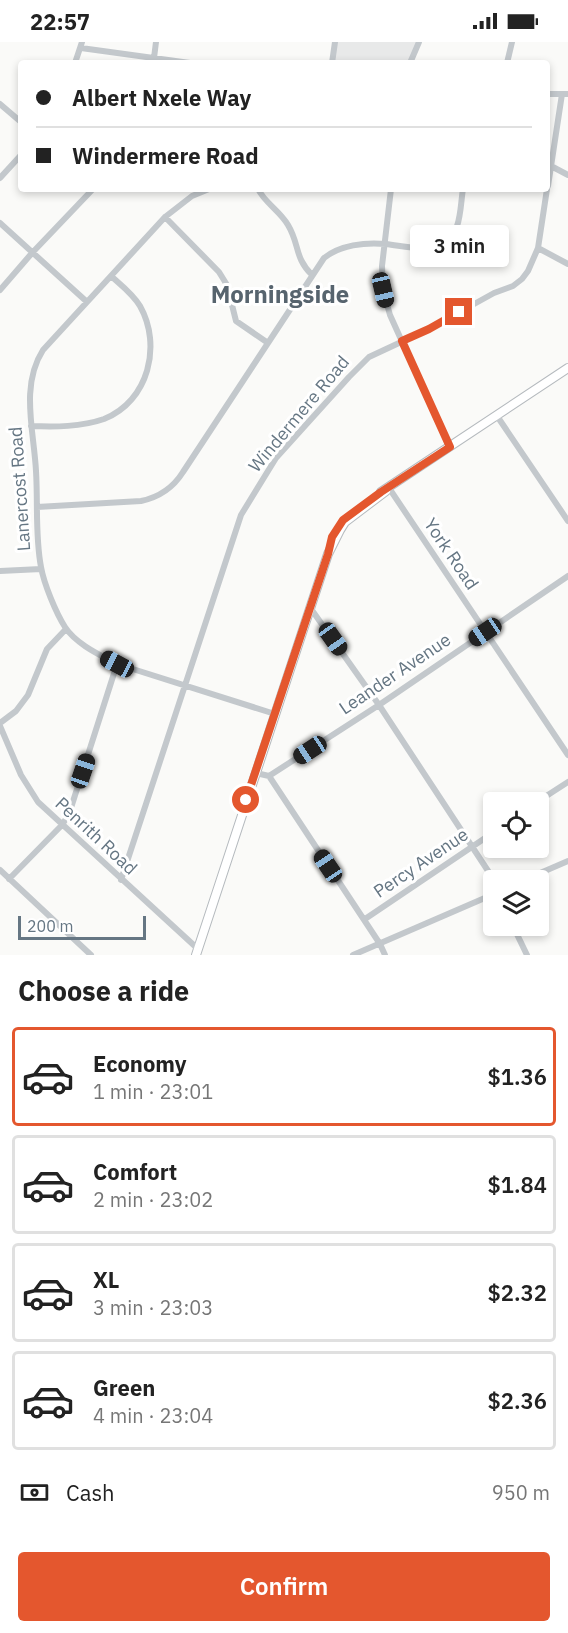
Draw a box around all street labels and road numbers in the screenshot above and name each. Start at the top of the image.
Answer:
street label: Windermere Road [243,351,354,477]
street label: Lanercost Road [4,426,35,552]
street label: York Road [419,513,484,594]
street label: Leander Avenue [334,628,455,719]
street label: Penrith Road [50,792,142,879]
street label: Percy Avenue [369,822,473,903]

